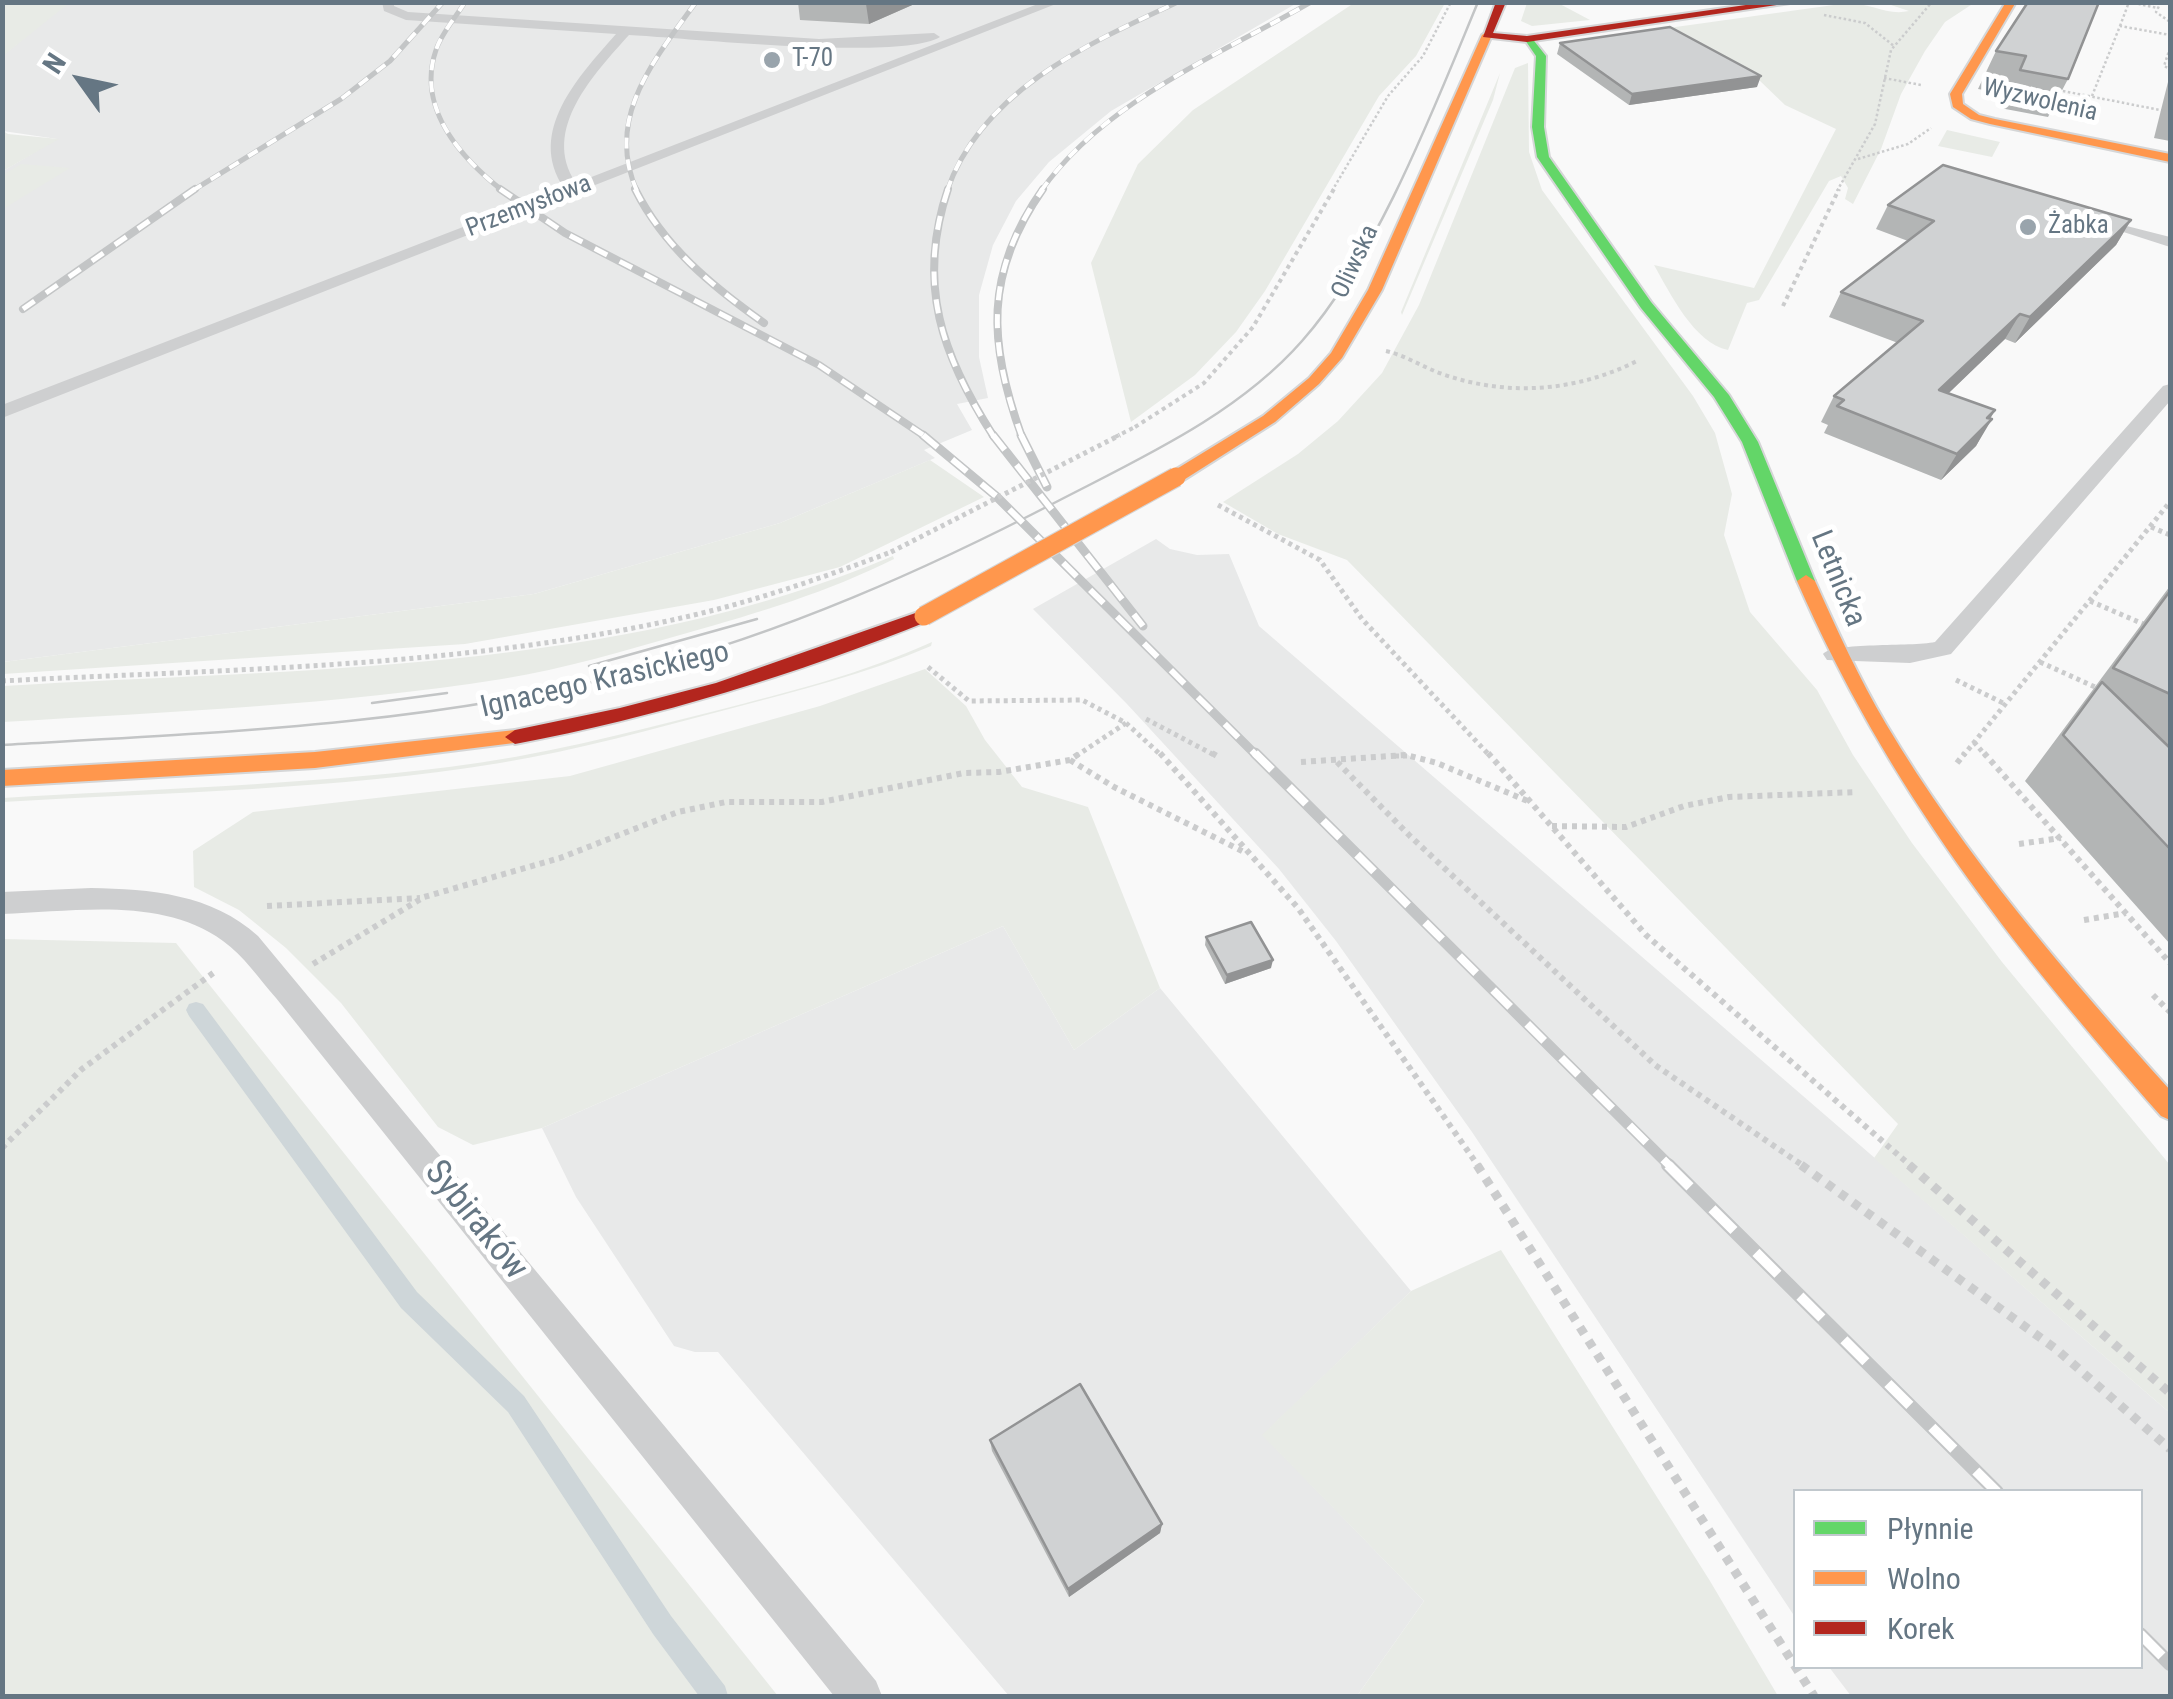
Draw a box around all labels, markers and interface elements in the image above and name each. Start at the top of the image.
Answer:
north arrow [30,30,130,130]
place label: T-70 [792,45,833,75]
text: N [36,47,73,80]
marker: T-70 [761,49,783,71]
street label: Wyzwolenia [1980,73,2100,129]
street label: Przemysłowa [462,169,596,245]
place label: Żabka [2048,212,2109,242]
marker: Żabka [2017,216,2039,238]
street label: Oliwska [1326,221,1386,303]
street label: Letnicka [1802,526,1872,632]
street label: Ignacego Krasickiego [477,635,733,727]
street label: Sybiraków [414,1153,536,1289]
legend [1793,1489,2143,1669]
text: Płynnie [1887,1511,1974,1546]
text: Wolno [1887,1561,1961,1596]
text: Korek [1887,1611,1954,1646]

